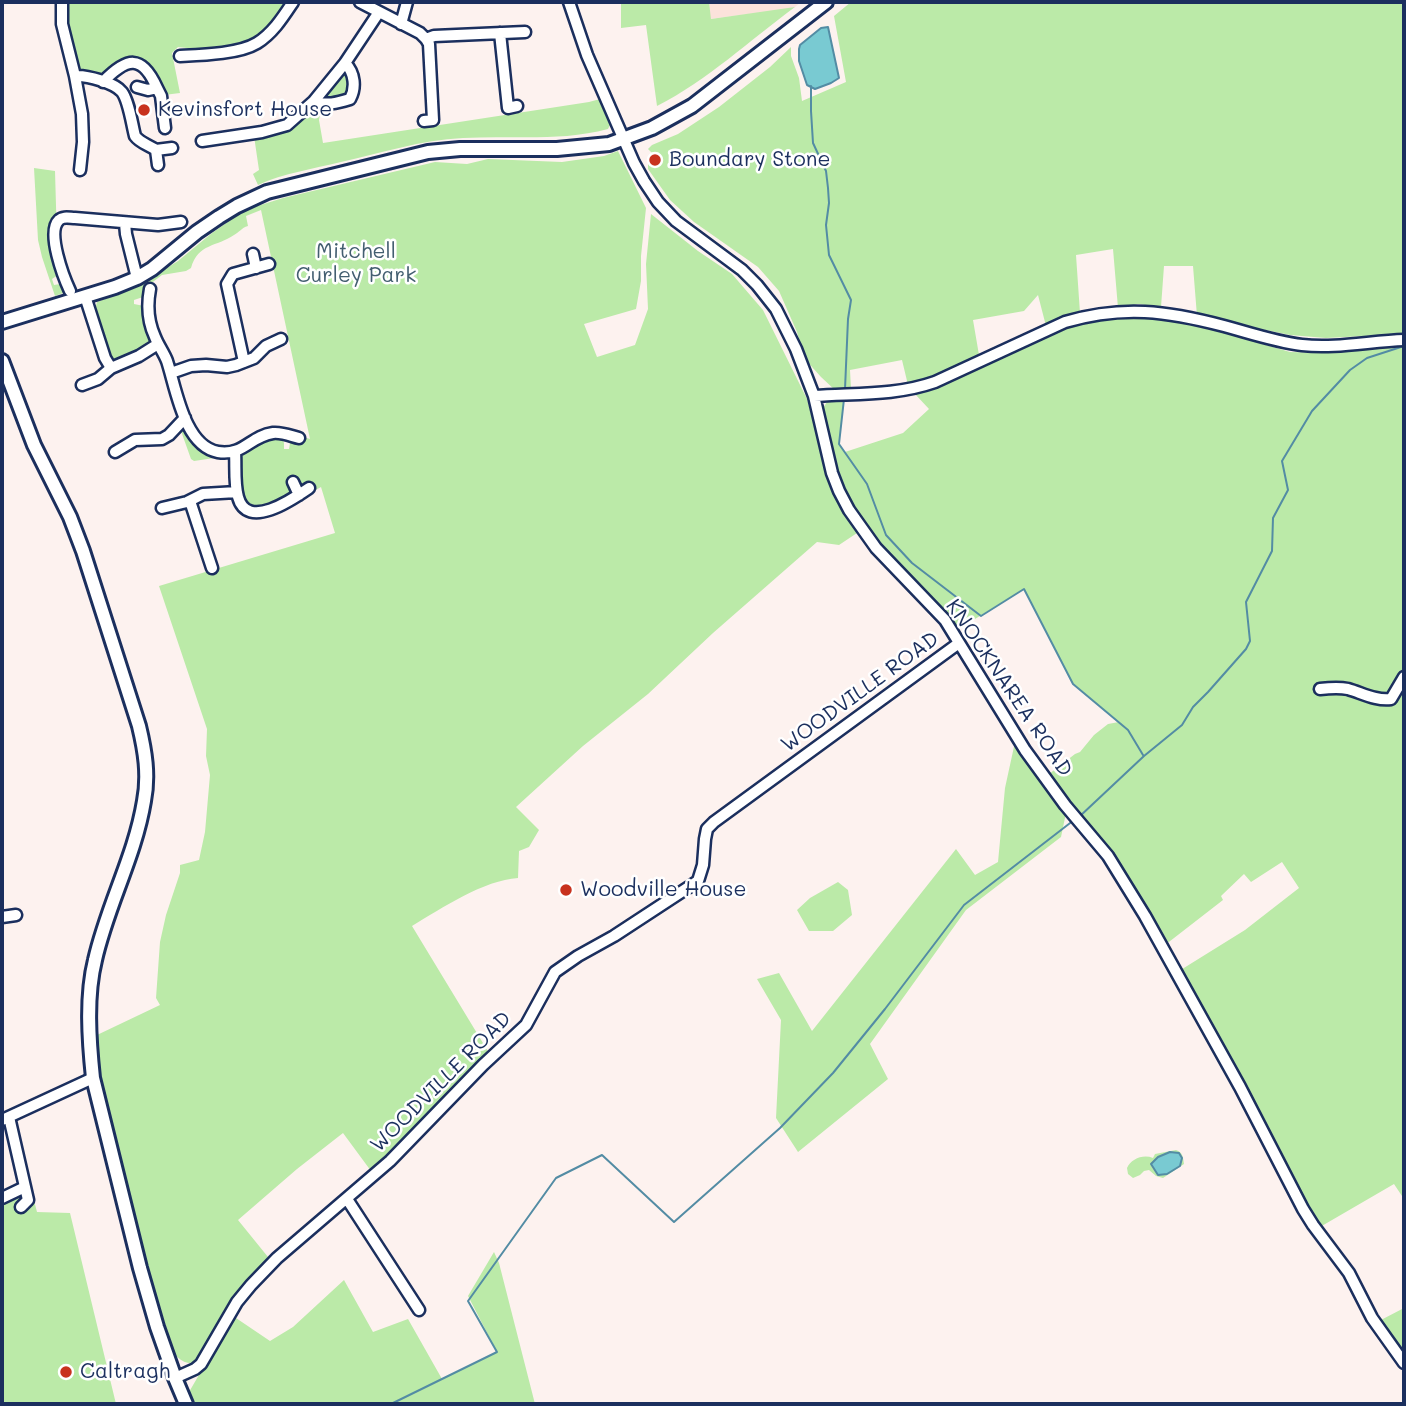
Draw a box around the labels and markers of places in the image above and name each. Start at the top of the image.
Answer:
place label: Kevinsfort House [158,97,332,123]
marker: Kevinsfort House [136,102,152,118]
place label: Boundary Stone [669,147,830,173]
marker: Boundary Stone [647,152,663,168]
place label: Woodville House [580,877,747,903]
marker: Woodville House [558,882,574,898]
place label: Caltragh [80,1359,170,1385]
marker: Caltragh [58,1364,74,1380]

